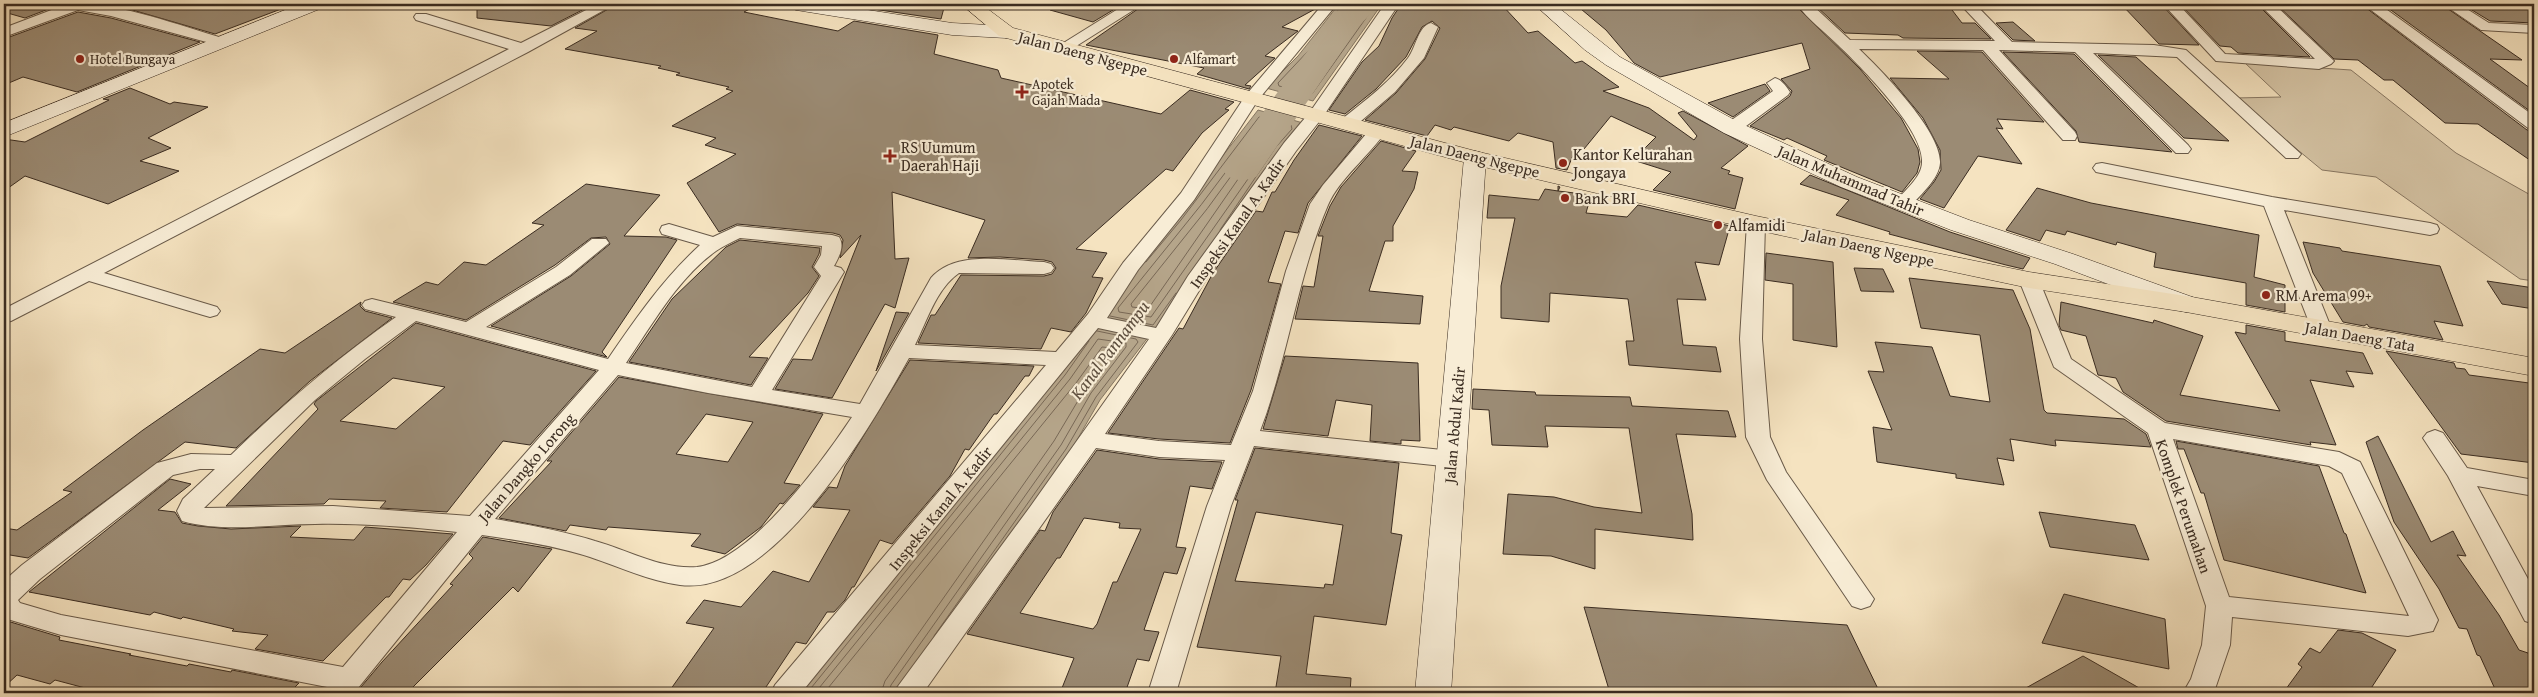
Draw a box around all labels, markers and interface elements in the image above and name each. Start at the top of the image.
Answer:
street label: Jalan Daeng Ngeppe [1014,24,1150,82]
place label: Hotel Bungaya [90,49,176,69]
place label: Alfamart [1184,49,1236,69]
marker: Hotel Bungaya [74,53,86,65]
marker: Alfamart [1168,53,1180,65]
place label: Apotek Gajah Mada [1032,74,1101,110]
marker: Apotek Gajah Mada [1016,86,1028,98]
street label: Jalan Daeng Ngeppe [1406,128,1542,184]
place label: RS Uumum Daerah Haji [901,135,980,177]
street label: Jalan Muhammad Tahir [1772,137,1928,222]
place label: Kantor Kelurahan Jongaya [1571,142,1693,184]
marker: RS Uumum Daerah Haji [883,149,897,163]
street label: Inspeksi Kanal A. Kadir [1183,153,1291,293]
marker: Kantor Kelurahan Jongaya [1557,157,1569,169]
place label: Bank BRI [1575,186,1636,210]
marker: Bank BRI [1559,192,1571,204]
place label: Alfamidi [1728,213,1786,237]
marker: Alfamidi [1712,219,1724,231]
street label: Jalan Daeng Ngeppe [1799,221,1937,273]
place label: RM Arema 99+ [2276,283,2372,307]
marker: RM Arema 99+ [2260,289,2272,301]
water label: Kanal Pannampu [1063,294,1156,406]
street label: Jalan Daeng Tata [2301,314,2417,358]
street label: Jalan Abdul Kadir [1437,365,1471,486]
street label: Jalan Dangko Lorong [470,407,580,529]
street label: Komplek Perumahan [2150,436,2218,576]
street label: Inspeksi Kanal A. Kadir [882,440,998,575]

